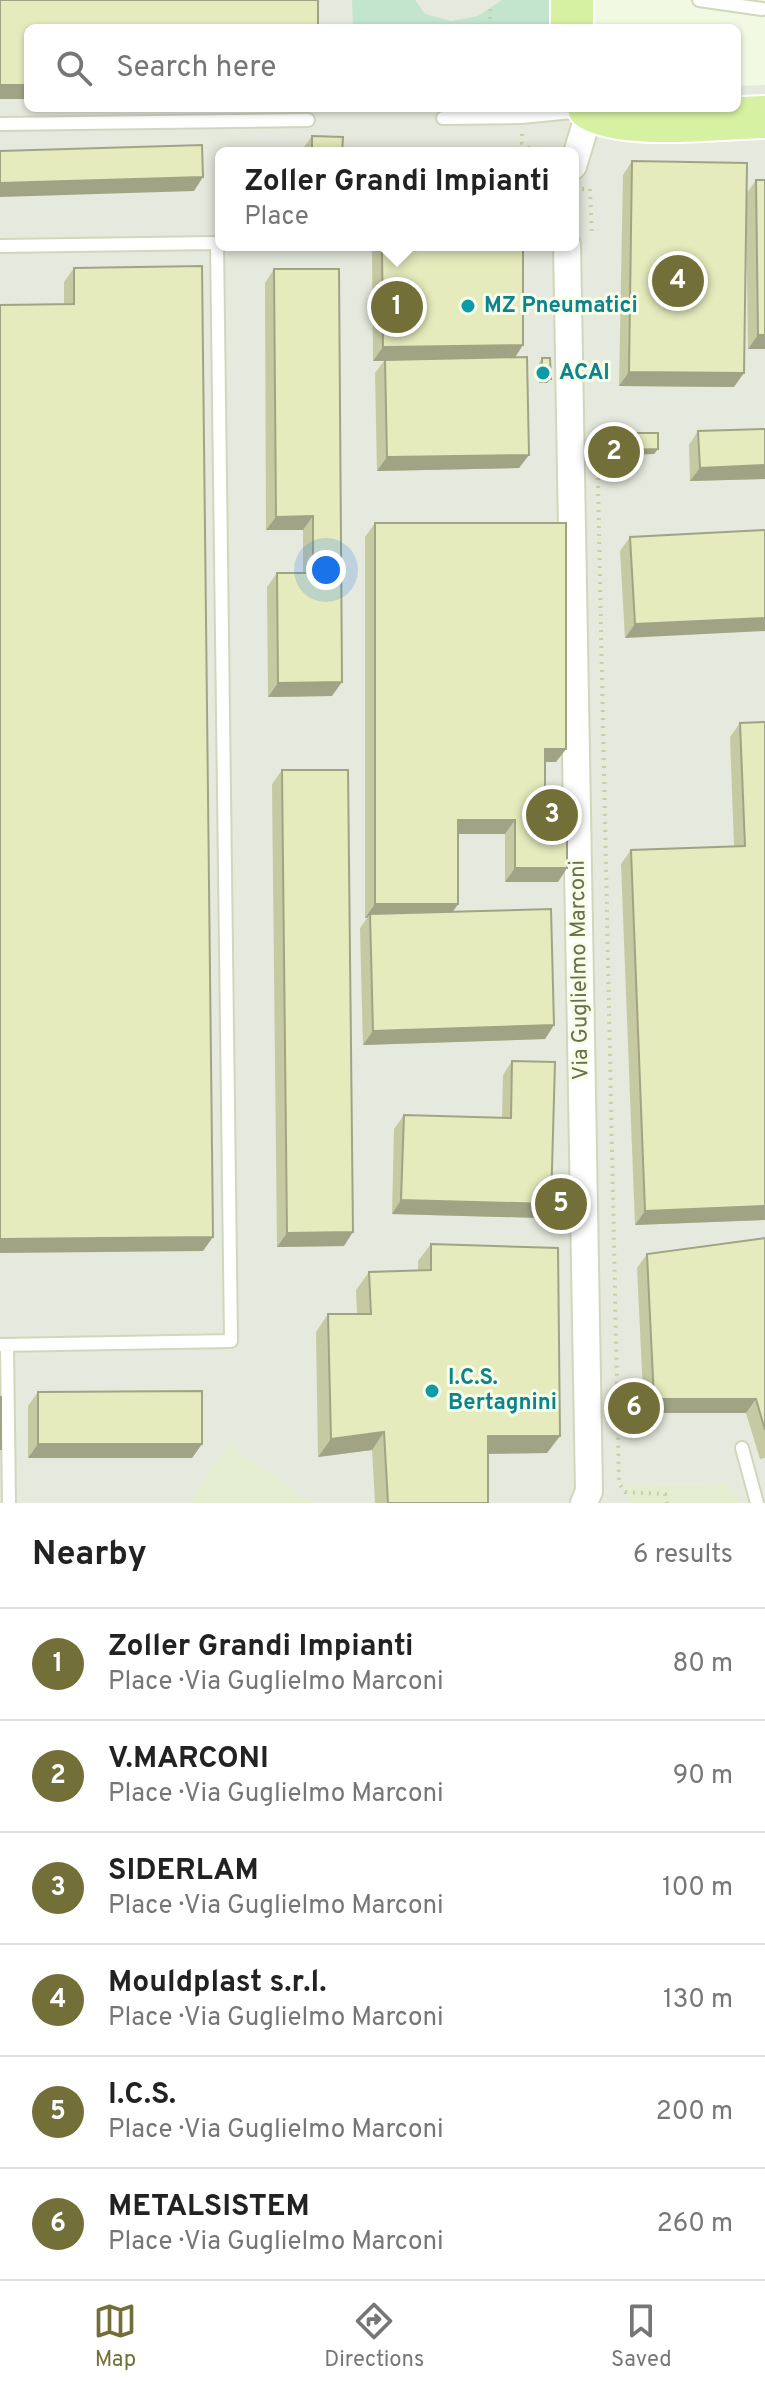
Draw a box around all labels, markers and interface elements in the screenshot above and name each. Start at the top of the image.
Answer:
search box [24,24,741,112]
icon: search [52,46,96,90]
text: Search here [116,50,276,87]
popup [215,147,579,251]
text: Zoller Grandi Impianti [244,164,550,201]
text: Place [244,201,309,234]
pin: 4 [652,251,704,311]
pin: 1 [371,277,423,337]
place label: MZ Pneumatici [484,293,638,320]
marker: MZ Pneumatici [459,297,477,315]
place label: ACAI [559,360,610,387]
marker: ACAI [534,364,552,382]
pin: 2 [588,422,640,482]
your location [306,550,346,590]
pin: 3 [526,785,578,845]
street label: Via Guglielmo Marconi [565,860,595,1080]
pin: 5 [535,1174,587,1234]
place label: I.C.S. Bertagnini [448,1365,557,1417]
pin: 6 [608,1378,660,1438]
marker: I.C.S. Bertagnini [423,1382,441,1400]
text: Nearby [32,1534,147,1577]
text: 6 results [633,1539,733,1572]
text: Zoller Grandi Impianti [108,1629,414,1666]
text: 1 [53,1648,63,1681]
text: 80 m [673,1648,733,1681]
text: Place · Via Guglielmo Marconi [108,1666,444,1699]
text: V.MARCONI [108,1741,269,1778]
text: 2 [50,1760,66,1793]
text: 90 m [673,1760,733,1793]
text: Place · Via Guglielmo Marconi [108,1778,444,1811]
text: SIDERLAM [108,1853,259,1890]
text: 3 [50,1872,66,1905]
text: 100 m [662,1872,733,1905]
text: Place · Via Guglielmo Marconi [108,1890,444,1923]
text: Mouldplast s.r.l. [108,1965,326,2002]
text: 4 [50,1984,66,2017]
text: 130 m [663,1984,733,2017]
text: Place · Via Guglielmo Marconi [108,2002,444,2035]
text: I.C.S. [108,2077,176,2114]
text: 5 [50,2096,66,2129]
text: 200 m [656,2096,733,2129]
text: Place · Via Guglielmo Marconi [108,2114,444,2147]
text: METALSISTEM [108,2189,310,2226]
text: 6 [50,2208,66,2241]
text: 260 m [657,2208,733,2241]
text: Place · Via Guglielmo Marconi [108,2226,444,2259]
tab: Map [93,2299,137,2374]
tab: Directions [324,2299,424,2374]
tab: Saved [611,2299,672,2374]

